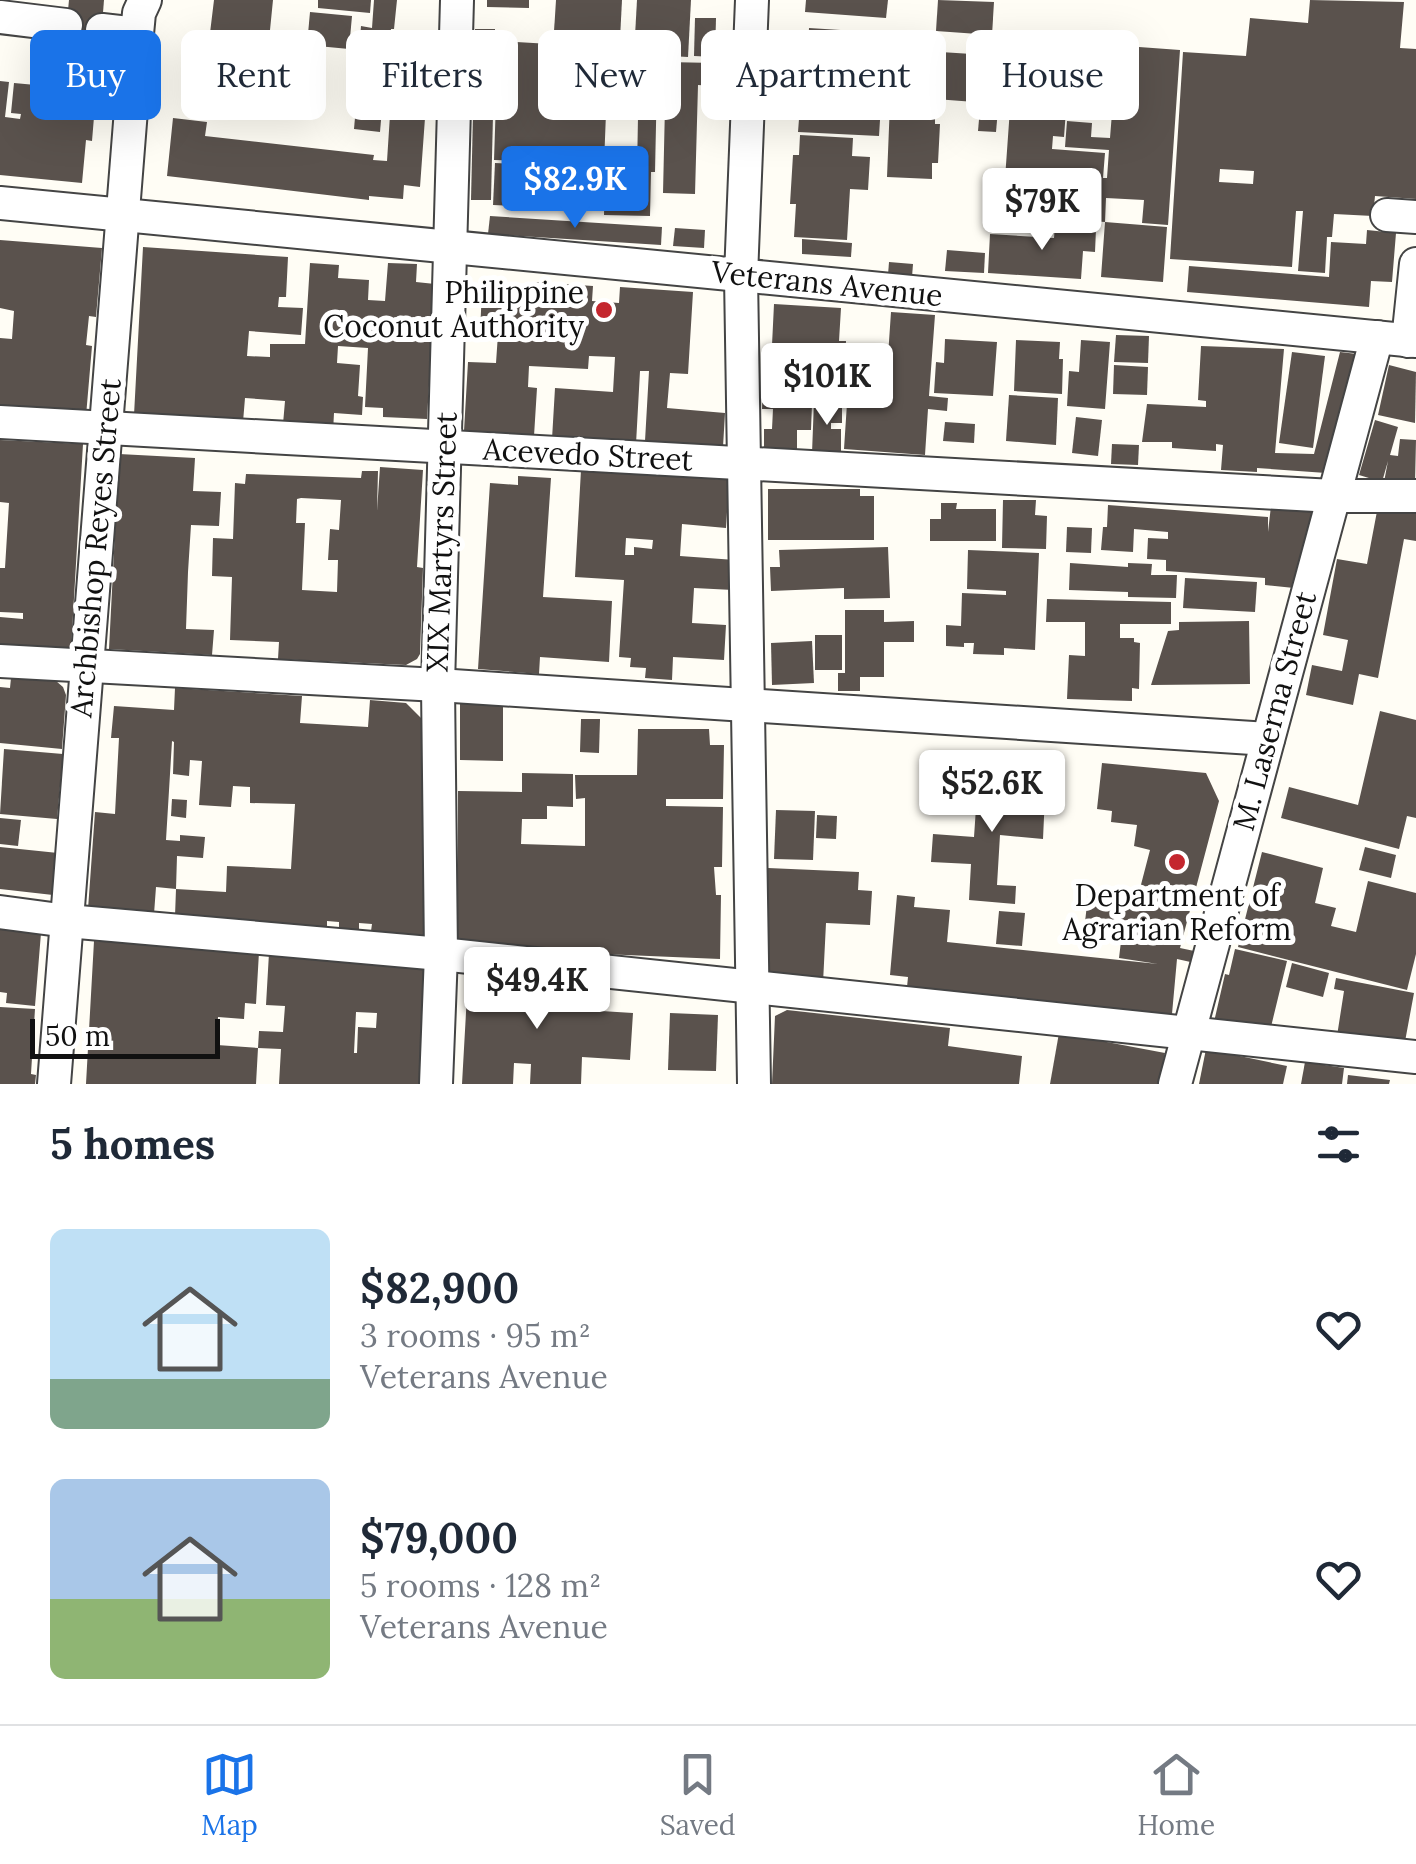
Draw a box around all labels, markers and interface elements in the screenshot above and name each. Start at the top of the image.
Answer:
chip: Buy [30,30,161,120]
chip: Rent [181,30,326,120]
chip: Filters [346,30,518,120]
chip: New [538,30,681,120]
chip: Apartment [701,30,946,120]
chip: House [966,30,1139,120]
pin: $82.9K [494,146,656,231]
text: $82.9K [524,158,626,199]
pin: $79K [983,168,1101,253]
text: $79K [1004,180,1080,221]
street label: Veterans Avenue [709,252,945,314]
place label: Philippine Coconut Authority [323,273,584,346]
marker: Philippine Coconut Authority [593,299,615,321]
pin: $101K [757,343,897,428]
text: $101K [783,355,871,396]
street label: Archbishop Reyes Street [61,377,130,720]
street label: XIX Martyrs Street [417,411,466,673]
street label: Acevedo Street [481,429,694,478]
street label: M. Laserna Street [1224,587,1324,834]
pin: $52.6K [911,750,1073,835]
text: $52.6K [941,762,1043,803]
marker: Department of Agrarian Reform [1166,851,1188,873]
place label: Department of Agrarian Reform [1062,876,1291,949]
pin: $49.4K [456,947,618,1032]
text: $49.4K [486,959,588,1000]
scale bar [30,1014,220,1058]
text: 50 m [45,1018,110,1054]
text: 5 homes [50,1117,215,1171]
icon: filters [1311,1117,1366,1172]
text: $82,900 [360,1261,519,1315]
icon: home [130,1269,250,1389]
icon: heart [1311,1302,1366,1357]
text: 3 rooms · 95 m² [360,1315,591,1356]
text: Veterans Avenue [360,1356,608,1397]
text: $79,000 [360,1511,518,1565]
icon: home [130,1519,250,1639]
icon: heart [1311,1552,1366,1607]
text: 5 rooms · 128 m² [360,1565,601,1606]
text: Veterans Avenue [360,1606,608,1647]
tab: Map [201,1747,258,1843]
tab: Saved [660,1747,735,1843]
tab: Home [1137,1747,1215,1843]

